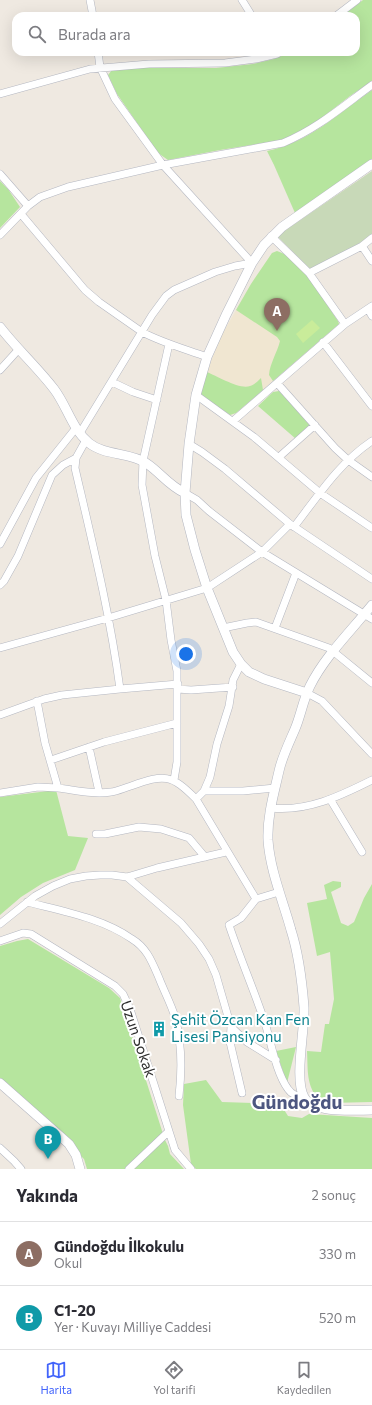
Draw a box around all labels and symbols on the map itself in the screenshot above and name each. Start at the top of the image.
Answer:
pin: A [264,298,290,331]
your location [176,644,196,664]
street label: Uzun Sokak [117,998,160,1079]
place label: Şehit Özcan Kan Fen Lisesi Pansiyonu [171,1010,310,1045]
building icon: Şehit Özcan Kan Fen Lisesi Pansiyonu [150,1020,168,1038]
district label: Gündoğdu [252,1090,342,1113]
pin: B [35,1126,61,1159]

